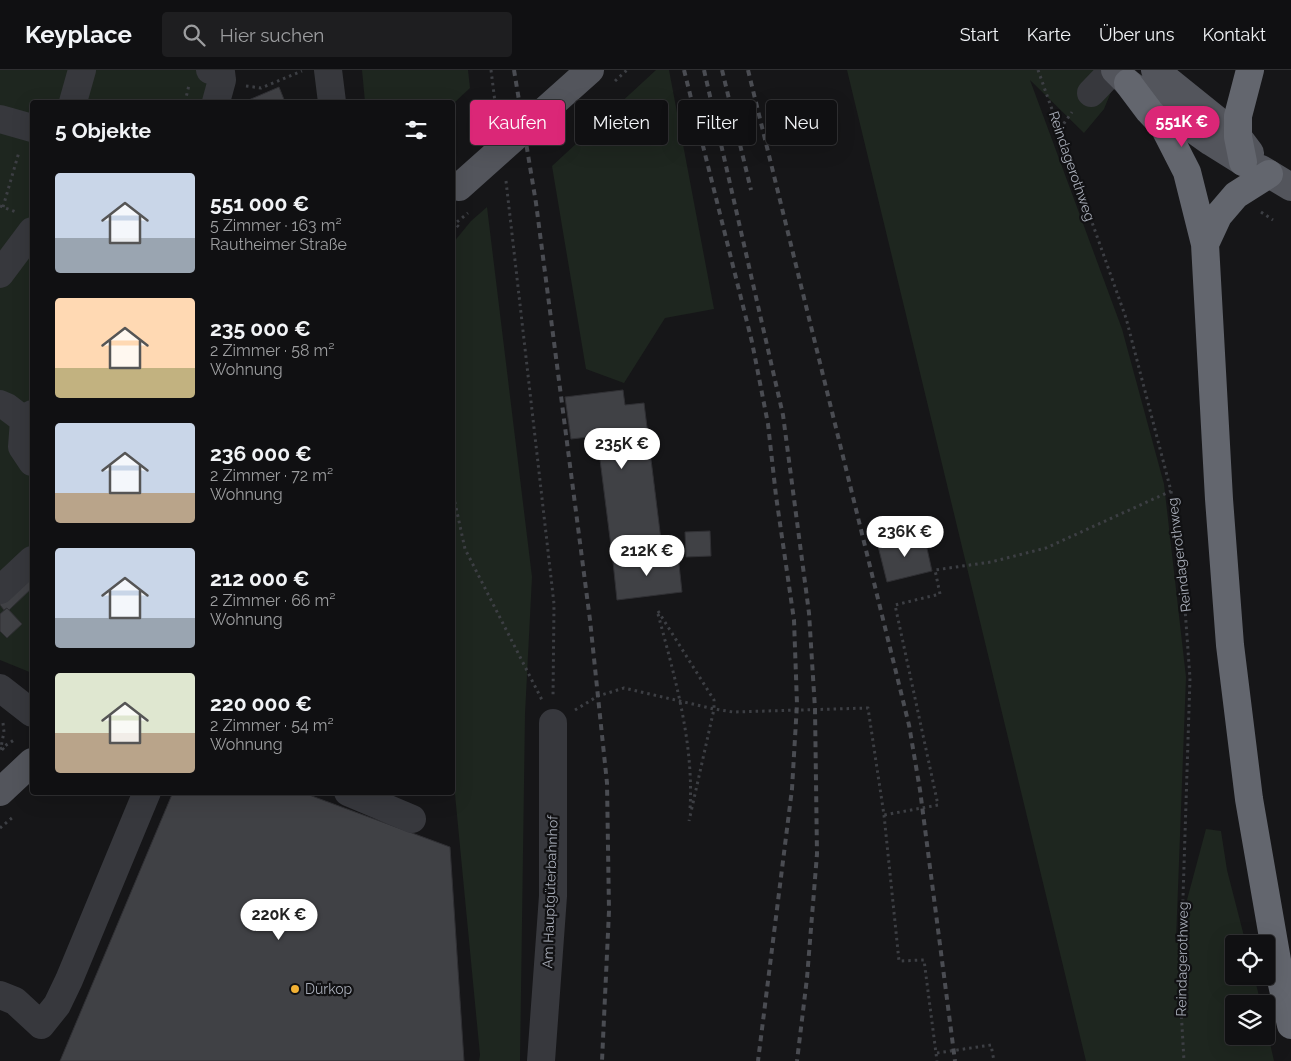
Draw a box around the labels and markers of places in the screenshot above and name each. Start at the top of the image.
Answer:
pin: 551K € [1141,106,1223,148]
pin: 235K € [581,428,663,470]
pin: 236K € [864,516,946,558]
pin: 212K € [606,534,688,577]
pin: 220K € [238,898,320,941]
place label: Dürkop [305,981,353,997]
marker: Dürkop [289,983,301,995]

